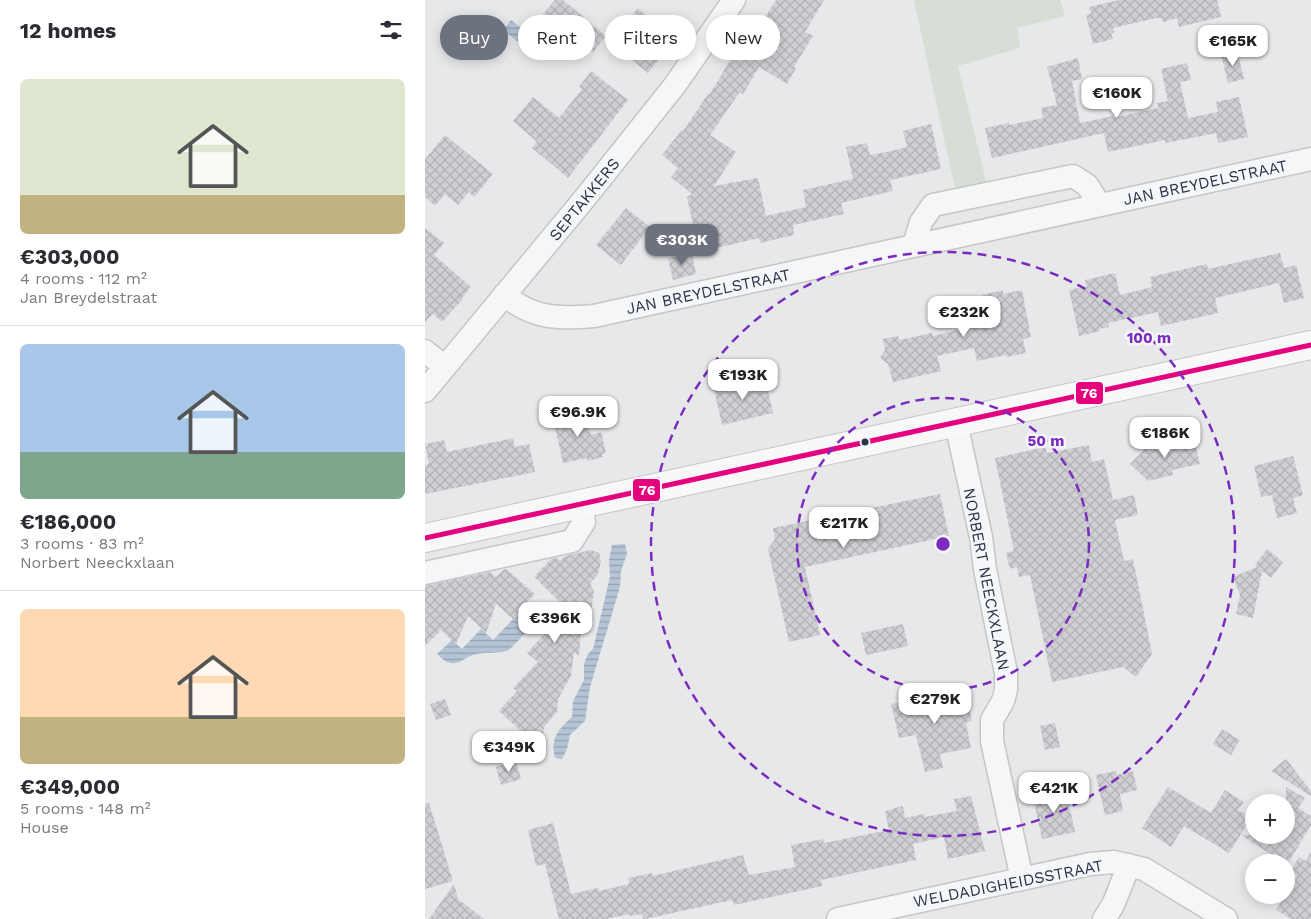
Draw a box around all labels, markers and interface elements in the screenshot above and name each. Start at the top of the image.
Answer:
chip: Buy [440,15,508,60]
chip: Rent [518,15,595,60]
chip: Filters [605,15,696,60]
chip: New [706,15,780,60]
icon: filters [377,16,405,44]
text: 12 homes [20,18,116,43]
pin: €165K [1198,24,1268,67]
text: €165K [1209,31,1257,50]
pin: €160K [1082,76,1152,119]
text: €160K [1092,83,1142,102]
icon: home [168,111,258,201]
street label: SEPTAKKERS [545,154,624,245]
street label: JAN BREYDELSTRAAT [1121,156,1289,209]
pin: €303K [647,224,717,266]
text: €303K [656,230,708,249]
text: €303,000 [20,244,119,269]
street label: JAN BREYDELSTRAAT [624,265,792,318]
text: 4 rooms · 112 m² [20,269,147,288]
text: Jan Breydelstraat [20,288,157,307]
pin: €232K [929,296,999,338]
text: €232K [939,302,989,321]
text: 100 m [1127,329,1171,347]
pin: €193K [708,358,778,401]
text: €193K [719,365,767,384]
icon: home [168,377,258,467]
line badge: 76 [1075,381,1104,405]
text: 76 [1081,385,1098,401]
pin: €96.9K [537,396,619,438]
text: €96.9K [550,402,606,421]
pin: €186K [1130,416,1200,459]
text: €186K [1140,423,1190,442]
text: 50 m [1028,432,1064,450]
unlabelled marker [860,437,870,447]
line badge: 76 [632,478,661,502]
text: 76 [639,482,656,498]
street label: NORBERT NEECKXLAAN [959,486,1014,672]
pin: €217K [809,506,879,549]
text: €186,000 [20,509,116,534]
text: €217K [820,513,868,532]
text: 3 rooms · 83 m² [20,534,144,553]
centre of rings [934,535,952,553]
text: Norbert Neeckxlaan [20,553,175,572]
pin: €396K [520,602,590,644]
text: €396K [529,608,581,627]
icon: home [168,642,258,732]
pin: €279K [900,682,970,725]
text: €279K [909,689,961,708]
pin: €349K [474,730,544,773]
text: €349K [483,737,535,756]
pin: €421K [1019,772,1089,814]
text: €349,000 [20,774,120,799]
text: €421K [1030,778,1078,797]
map controls [1245,794,1295,904]
button: + [1245,794,1295,844]
text: 5 rooms · 148 m² [20,799,151,818]
text: House [20,818,69,837]
button: − [1245,854,1295,904]
street label: WELDADIGHEIDSSTRAAT [912,856,1105,911]

